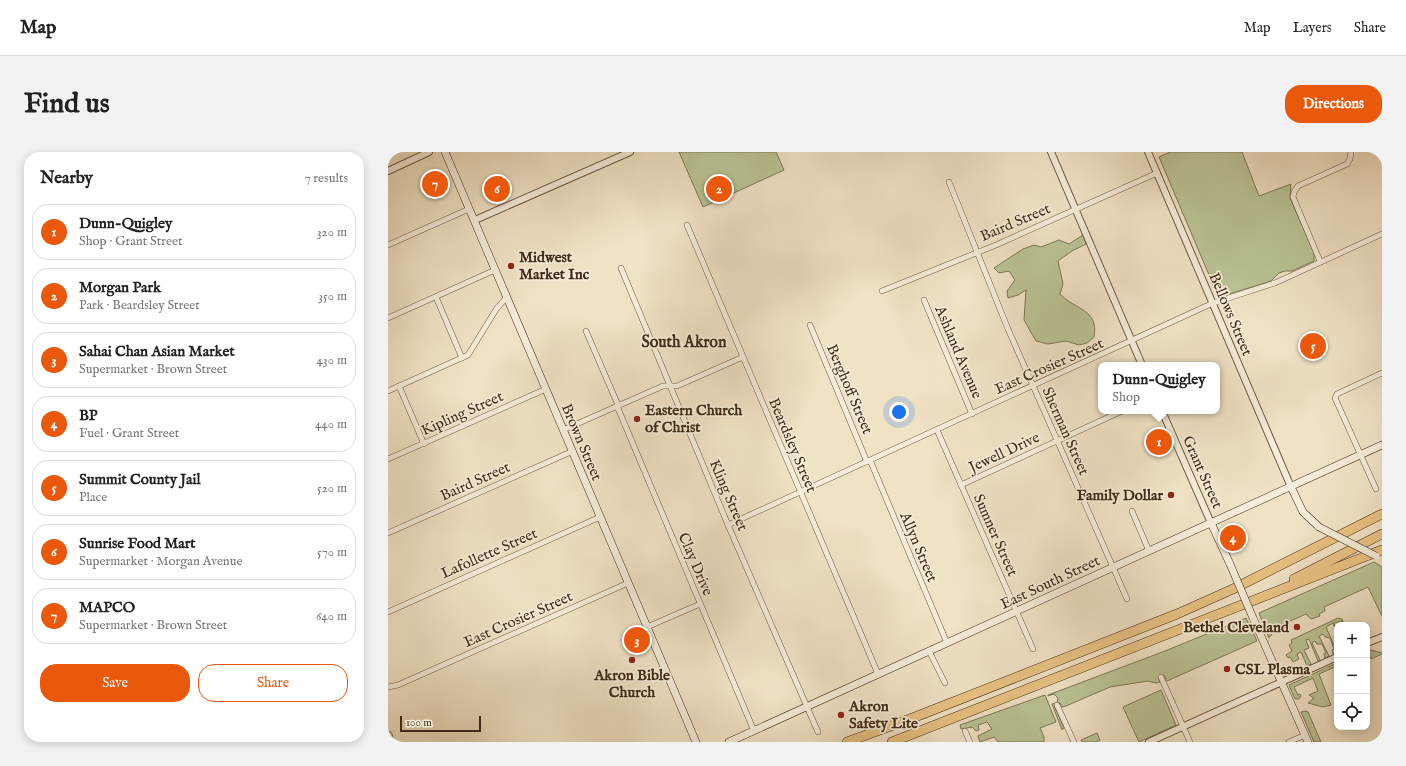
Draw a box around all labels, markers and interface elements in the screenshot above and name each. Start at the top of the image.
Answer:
text: Map [20,16,56,40]
text: Map [1244,19,1271,37]
text: Layers [1293,19,1332,37]
text: Share [1354,19,1386,37]
button: Directions [1285,85,1382,123]
text: Find us [24,87,110,122]
text: Nearby [40,168,93,189]
pin: 7 [422,169,448,199]
text: 7 results [304,170,348,187]
pin: 6 [484,174,510,204]
pin: 2 [706,174,732,204]
street label: Baird Street [977,199,1053,246]
text: Dunn-Quigley [79,214,172,233]
text: 1 [52,224,56,241]
text: 320 m [317,224,347,241]
text: Shop · Grant Street [79,233,182,250]
place label: Midwest Market Inc [519,248,590,284]
marker: Midwest Market Inc [506,261,516,271]
street label: Bellows Street [1204,270,1257,359]
text: Morgan Park [79,278,161,297]
text: 2 [51,288,57,305]
text: 350 m [318,288,347,305]
text: Park · Beardsley Street [79,297,200,314]
street label: Ashland Avenue [930,302,987,402]
pin: 5 [1300,331,1326,361]
district label: South Akron [642,333,727,353]
street label: East Crosier Street [992,334,1107,399]
street label: Berghoff Street [822,341,877,437]
text: Sahai Chan Asian Market [79,342,235,361]
text: 3 [52,352,56,369]
text: 430 m [317,352,347,369]
text: Supermarket · Brown Street [79,361,227,378]
popup [1098,362,1220,414]
text: Dunn-Quigley [1112,370,1206,389]
street label: Sherman Street [1038,384,1093,478]
street label: Kipling Street [418,387,506,440]
text: Shop [1112,389,1140,406]
street label: Beardsley Street [764,395,821,495]
street label: Brown Street [557,401,606,484]
place label: Eastern Church of Christ [645,401,743,437]
your location [889,402,909,422]
text: BP [79,406,98,425]
marker: Eastern Church of Christ [632,414,642,424]
text: 4 [51,416,57,433]
text: 440 m [315,416,347,433]
text: Fuel · Grant Street [79,425,179,442]
pin: 1 [1146,427,1172,457]
street label: Jewell Drive [964,428,1043,478]
street label: Grant Street [1178,433,1227,511]
street label: Kling Street [705,457,752,534]
street label: Baird Street [437,458,513,505]
text: Summit County Jail [79,470,201,489]
text: 5 [52,480,56,497]
text: 520 m [317,480,347,497]
place label: Family Dollar [1077,486,1163,505]
text: Place [79,489,107,506]
marker: Family Dollar [1166,490,1176,500]
street label: Sumner Street [969,491,1022,579]
street label: Allyn Street [895,508,942,585]
pin: 4 [1220,523,1246,553]
street label: Lafollette Street [438,524,540,583]
street label: Clay Drive [674,530,717,599]
text: Sunrise Food Mart [79,534,196,553]
text: 6 [51,544,57,561]
text: 570 m [317,544,347,561]
street label: East South Street [997,551,1103,614]
text: Supermarket · Morgan Avenue [79,553,242,570]
street label: East Crosier Street [461,587,576,652]
text: MAPCO [79,598,135,617]
text: 7 [51,608,57,625]
text: 640 m [316,608,347,625]
text: Supermarket · Brown Street [79,617,227,634]
place label: Bethel Cleveland [1183,618,1290,637]
marker: Bethel Cleveland [1292,622,1302,632]
map controls [1334,622,1370,730]
button: + [1334,622,1370,658]
pin: 3 [624,625,650,655]
marker: Akron Bible Church [627,655,637,665]
button: − [1334,658,1370,694]
place label: CSL Plasma [1235,660,1310,679]
button: Save [40,664,190,702]
button: Share [198,664,348,702]
marker: CSL Plasma [1222,664,1232,674]
place label: Akron Bible Church [593,666,670,702]
button: locate [1334,694,1370,730]
place label: Akron Safety Lite [848,697,918,733]
marker: Akron Safety Lite [836,710,846,720]
scale bar [400,714,481,733]
text: 100 m [406,716,432,730]

